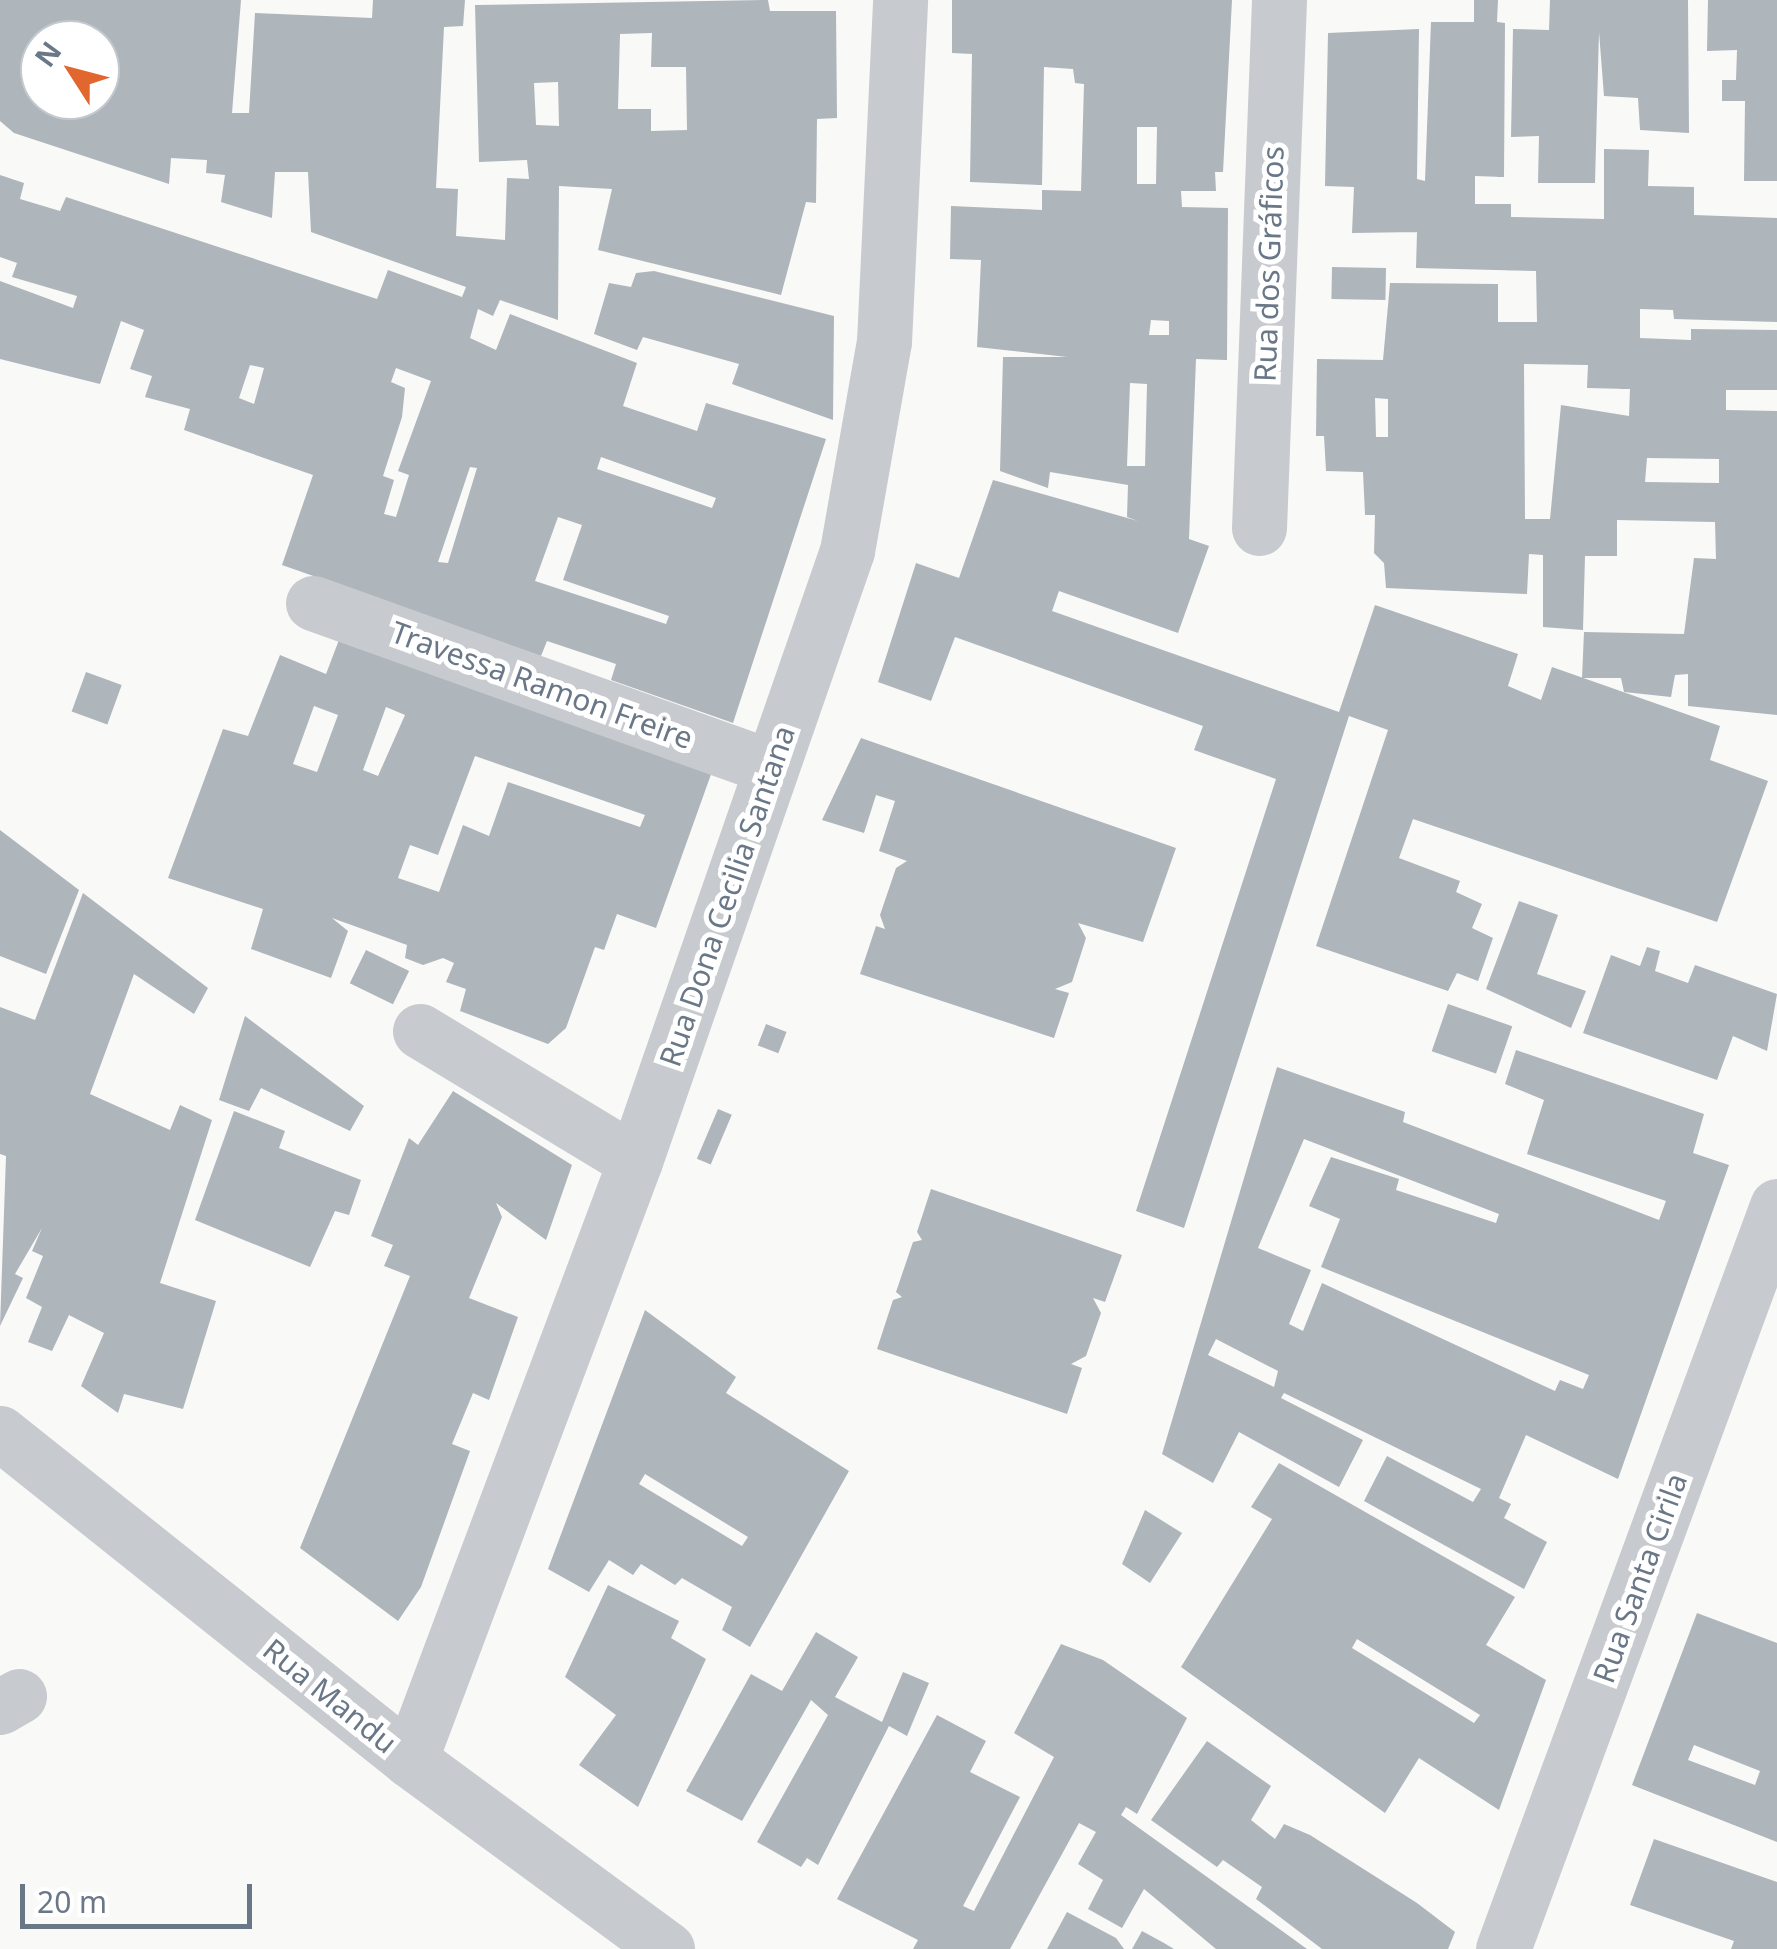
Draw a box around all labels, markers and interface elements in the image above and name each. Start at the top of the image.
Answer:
north arrow [20,20,120,120]
text: N [25,33,69,74]
street label: Rua dos Gráficos [1247,145,1291,383]
street label: Travessa Ramon Freire [386,614,698,756]
street label: Rua Dona Cecilia Santana [652,721,802,1071]
street label: Rua Santa Cirila [1585,1468,1695,1688]
street label: Rua Mandu [256,1631,404,1761]
scale bar [25,1864,258,1926]
text: 20 m [37,1881,107,1922]

